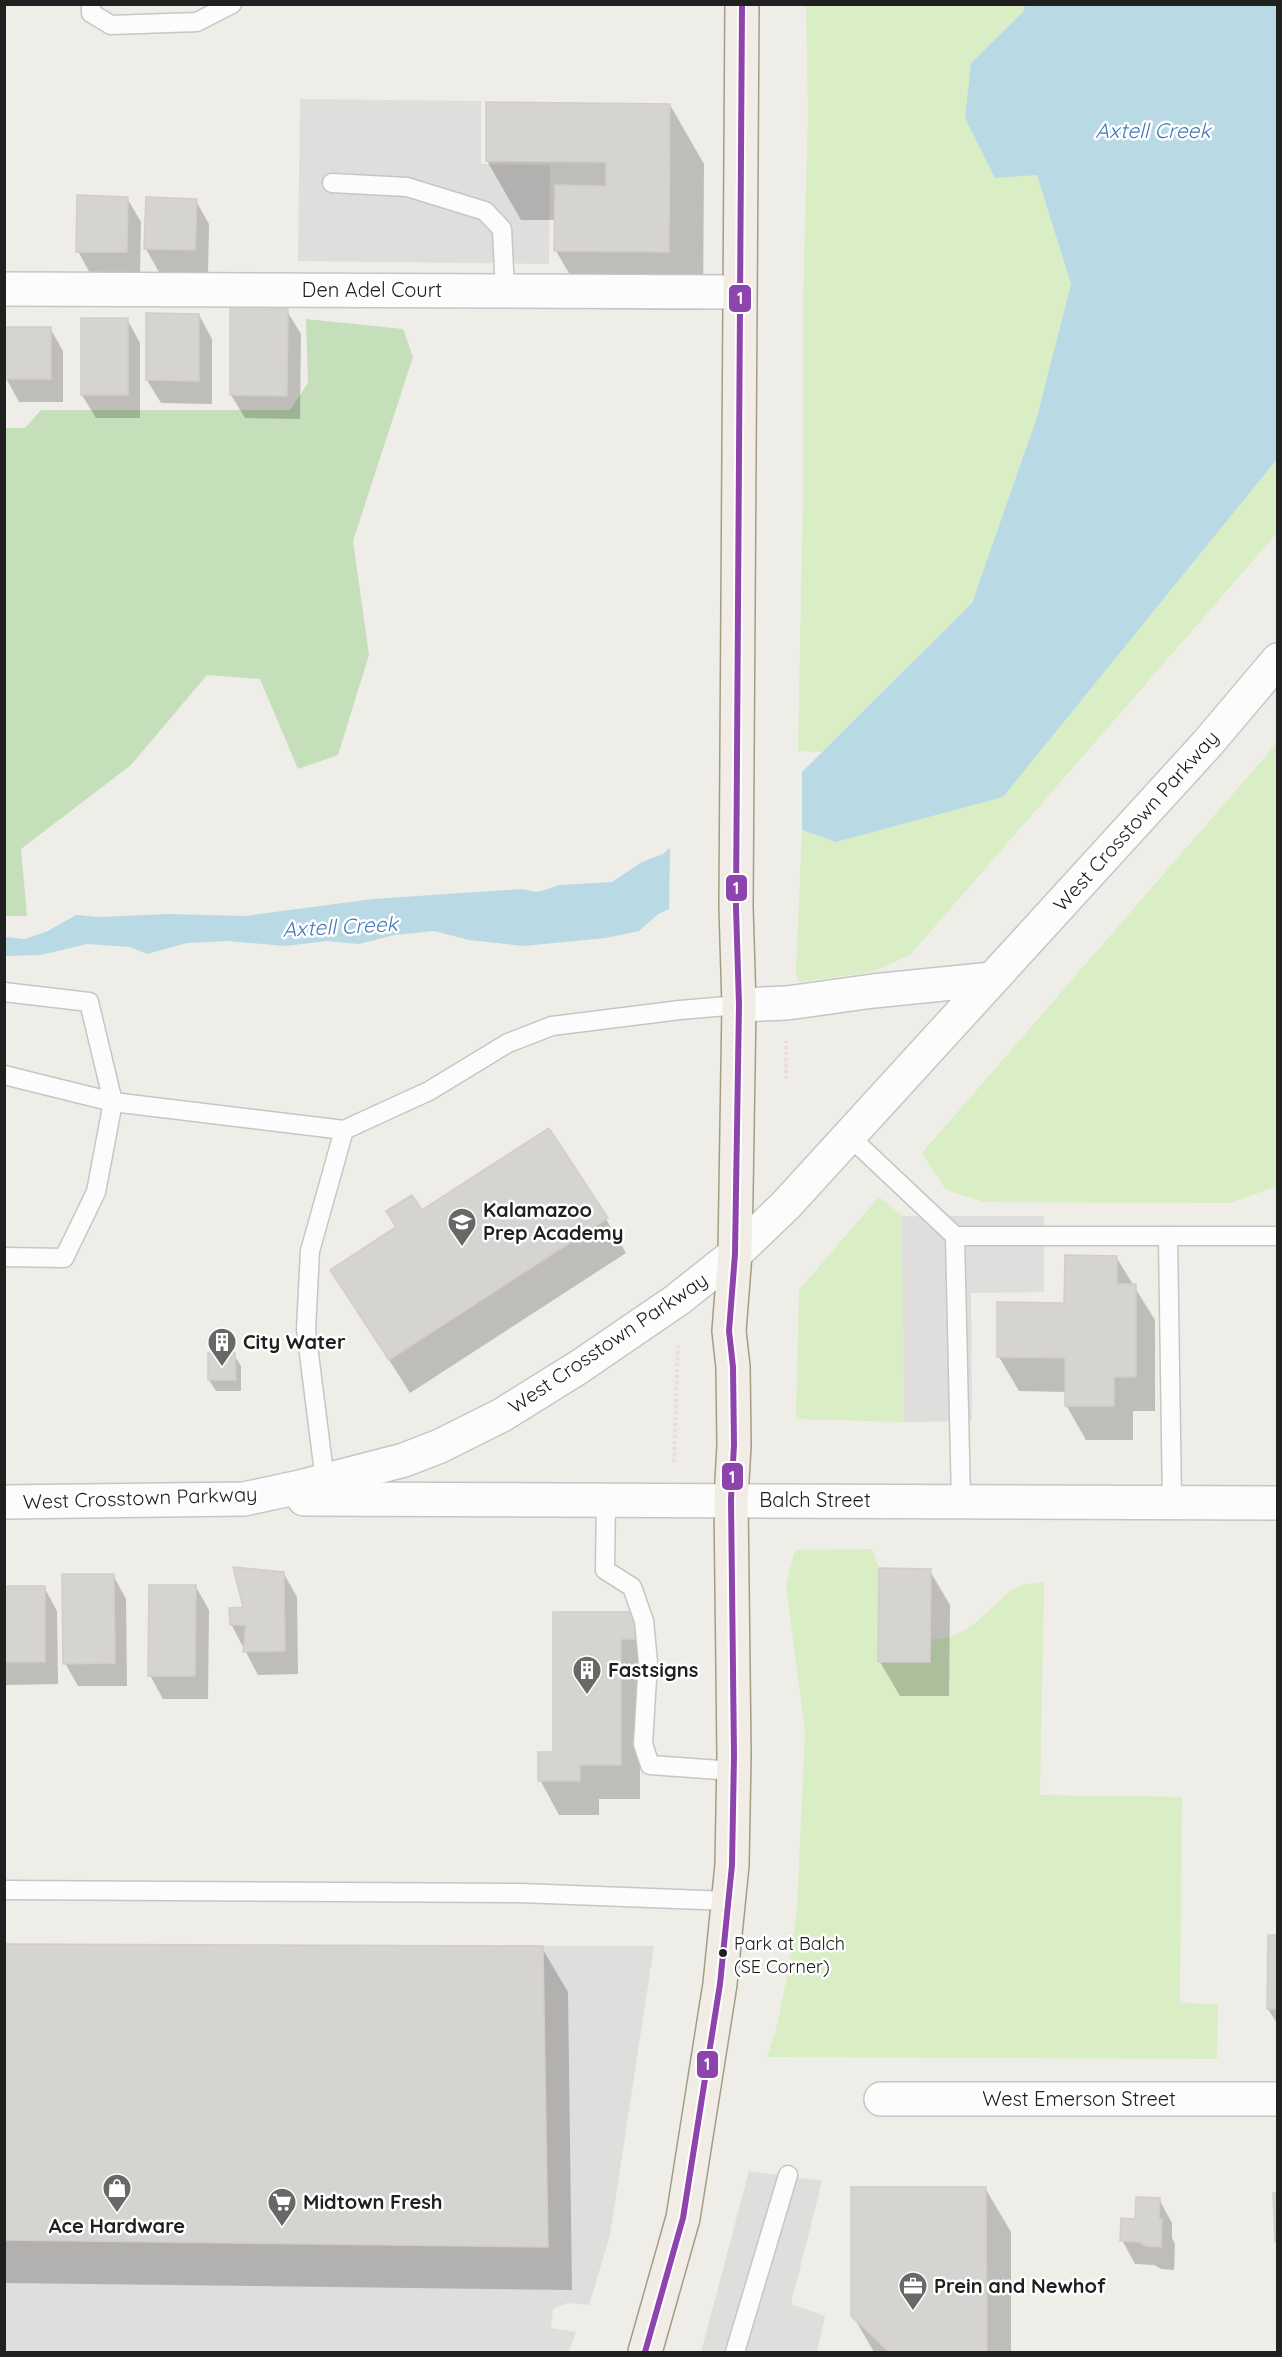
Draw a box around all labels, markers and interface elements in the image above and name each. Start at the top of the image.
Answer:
water label: Axtell Creek [1095,117,1212,143]
street label: Den Adel Court [302,277,442,302]
line badge: 1 [728,284,752,313]
text: 1 [737,288,743,308]
street label: West Crosstown Parkway [1048,725,1223,916]
line badge: 1 [725,874,748,902]
text: 1 [733,878,739,898]
water label: Axtell Creek [282,910,400,942]
place label: Kalamazoo Prep Academy [483,1197,623,1245]
school or university icon: Kalamazoo Prep Academy [446,1206,478,1248]
street label: West Crosstown Parkway [503,1267,712,1419]
building icon: City Water [206,1326,238,1368]
place label: City Water [243,1329,346,1354]
line badge: 1 [721,1462,744,1491]
text: 1 [729,1467,735,1487]
street label: West Crosstown Parkway [22,1481,258,1514]
street label: Balch Street [759,1487,871,1512]
building icon: Fastsigns [571,1654,603,1696]
place label: Fastsigns [608,1657,698,1682]
place label: Park at Balch (SE Corner) [734,1932,845,1978]
marker: Park at Balch (SE Corner) [717,1947,729,1959]
line badge: 1 [696,2050,719,2079]
text: 1 [704,2054,710,2074]
street label: West Emerson Street [982,2086,1176,2111]
shop icon: Ace Hardware [101,2172,133,2214]
supermarket icon: Midtown Fresh [266,2186,298,2228]
place label: Midtown Fresh [303,2189,443,2214]
place label: Ace Hardware [49,2213,185,2238]
office icon: Prein and Newhof [897,2270,929,2312]
place label: Prein and Newhof [934,2273,1106,2298]

